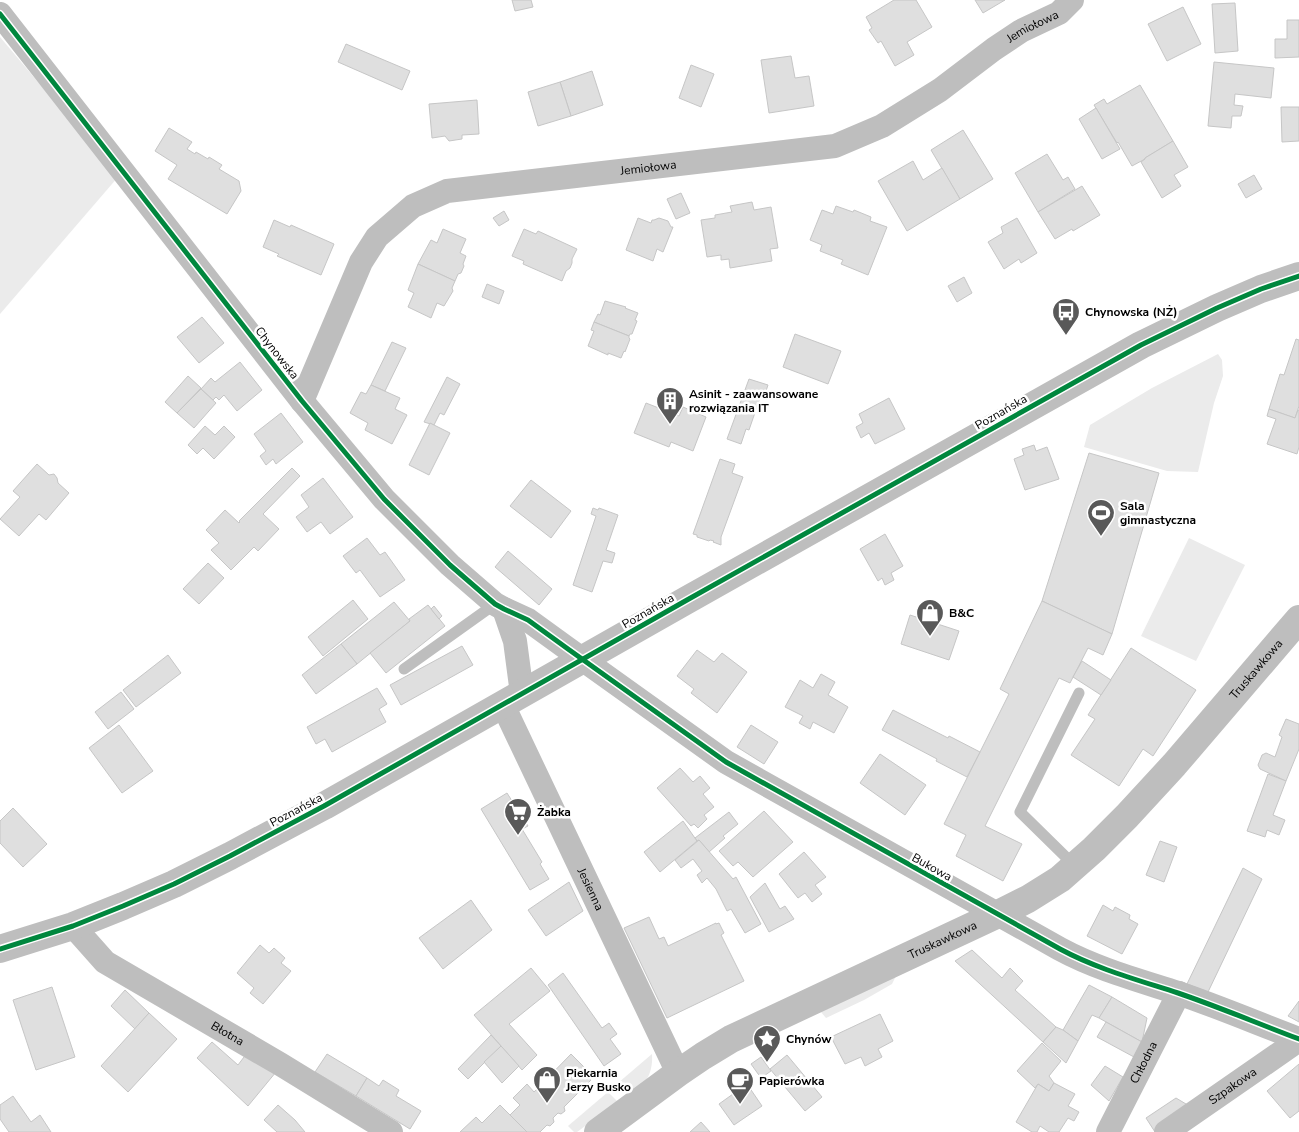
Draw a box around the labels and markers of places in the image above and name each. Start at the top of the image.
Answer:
bus stop icon: Chynowska (NŻ) [1051,297,1081,336]
place label: Chynowska (NŻ) [1085,304,1177,320]
building icon: Asinit - zaawansowane rozwiązania IT [655,386,685,425]
place label: Asinit - zaawansowane rozwiązania IT [689,386,819,416]
sports icon: Sala gimnastyczna [1086,498,1116,537]
place label: Sala gimnastyczna [1120,498,1196,528]
shop icon: B&C [915,598,945,637]
place label: B&C [949,605,974,621]
supermarket icon: Żabka [503,797,533,836]
place label: Żabka [537,804,571,820]
place icon: Chynów [752,1024,782,1063]
place label: Chynów [786,1031,832,1047]
shop icon: Piekarnia Jerzy Busko [532,1065,562,1104]
place label: Piekarnia Jerzy Busko [565,1065,631,1095]
cafe icon: Papierówka [725,1066,755,1105]
place label: Papierówka [759,1073,824,1089]

